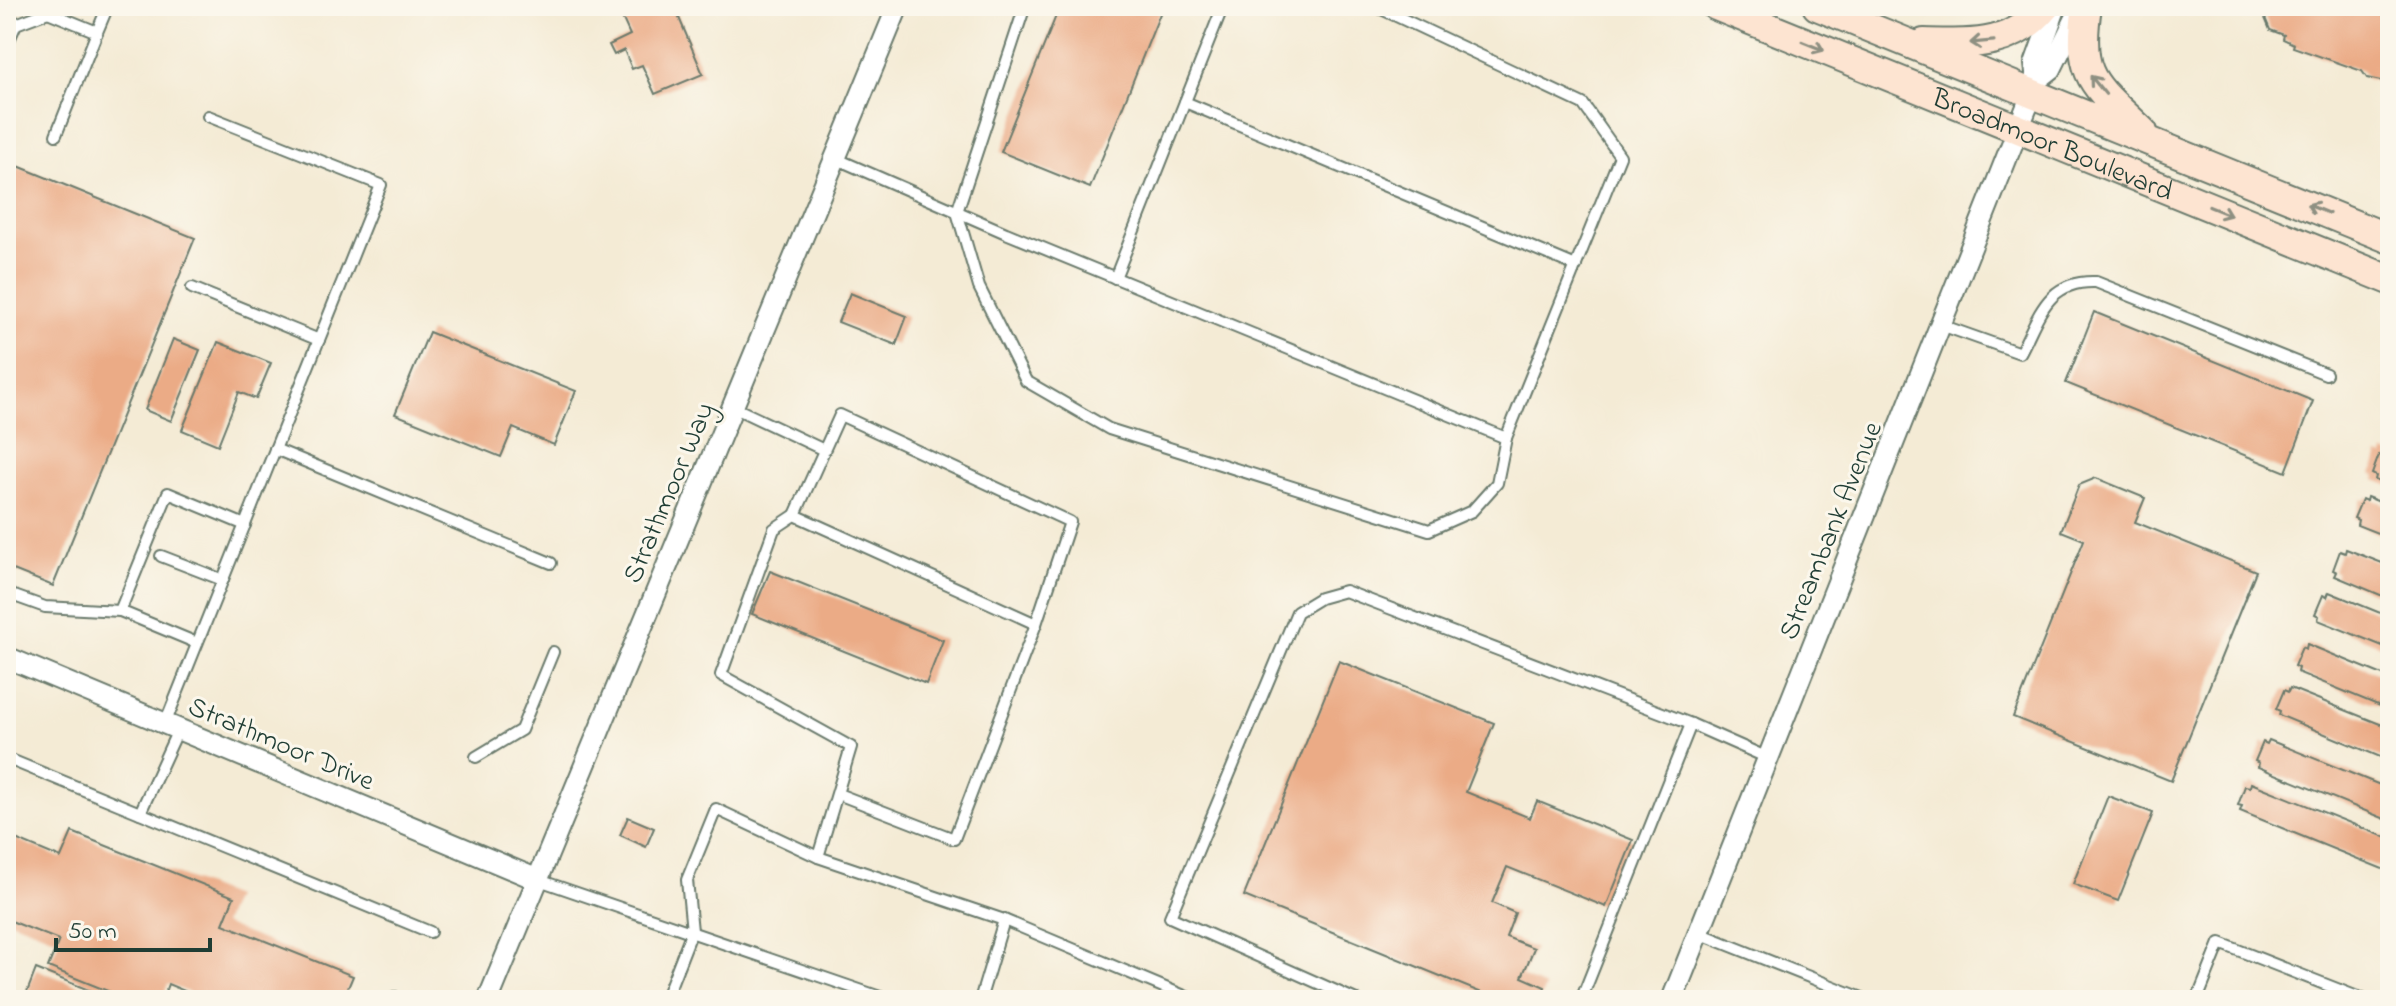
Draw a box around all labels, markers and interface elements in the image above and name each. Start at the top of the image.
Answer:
one-way arrow [1969,35,1995,50]
one-way arrow [1800,40,1825,54]
one-way arrow [2089,76,2107,96]
street label: Broadmoor Boulevard [1924,79,2179,214]
one-way arrow [2306,201,2331,216]
one-way arrow [2207,205,2232,219]
street label: Strathmoor Way [614,397,727,590]
street label: Streambank Avenue [1770,416,1895,647]
street label: Strathmoor Drive [181,687,381,803]
scale bar [56,902,210,952]
text: 50 m [68,915,117,950]

